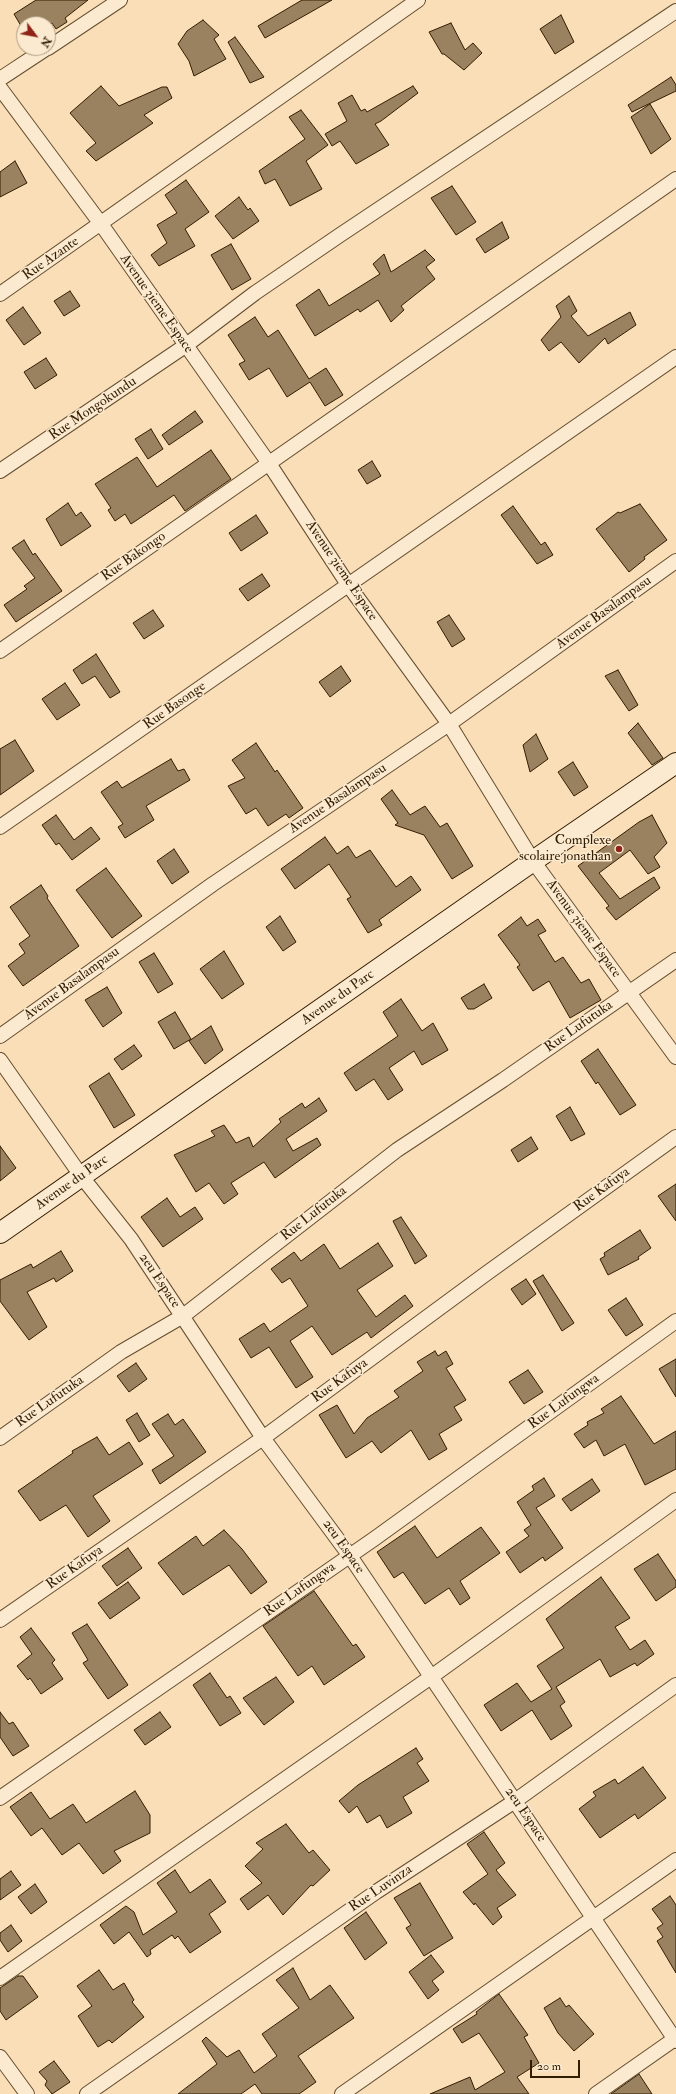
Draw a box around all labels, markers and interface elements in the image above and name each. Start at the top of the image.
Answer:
north arrow [16,16,56,56]
text: N [38,34,54,50]
street label: Rue Azante [20,234,82,284]
street label: Avenue 3ieme Espace [116,251,196,357]
street label: Rue Mongokundu [46,374,140,444]
street label: Avenue 3ieme Espace [301,518,381,624]
street label: Rue Bakongo [99,529,169,585]
street label: Avenue Basalampasu [553,573,655,653]
street label: Rue Basonge [141,678,209,734]
street label: Avenue Basalampasu [286,760,390,838]
place label: Complexe scolaire jonathan [519,833,611,866]
marker: Complexe scolaire jonathan [614,844,624,854]
street label: Avenue 3ieme Espace [542,877,624,981]
street label: Avenue Basalampasu [21,944,123,1024]
street label: Avenue du Parc [298,967,378,1029]
street label: Rue Lufutuka [542,997,616,1057]
street label: Avenue du Parc [32,1152,112,1214]
street label: Rue Kafuya [571,1164,633,1216]
street label: Rue Lufutuka [278,1183,350,1245]
street label: 2eu Espace [135,1250,183,1312]
street label: Rue Kafuya [309,1355,371,1407]
street label: Rue Lufungwa [525,1371,603,1433]
street label: Rue Lufutuka [13,1372,87,1432]
street label: 2eu Espace [318,1517,368,1577]
street label: Rue Kafuya [44,1542,106,1594]
street label: Rue Lufungwa [261,1559,339,1621]
street label: 2eu Espace [501,1784,549,1846]
street label: Rue Luvinza [346,1862,416,1916]
scale bar [532,2052,582,2078]
text: 20 m [537,2059,561,2074]

